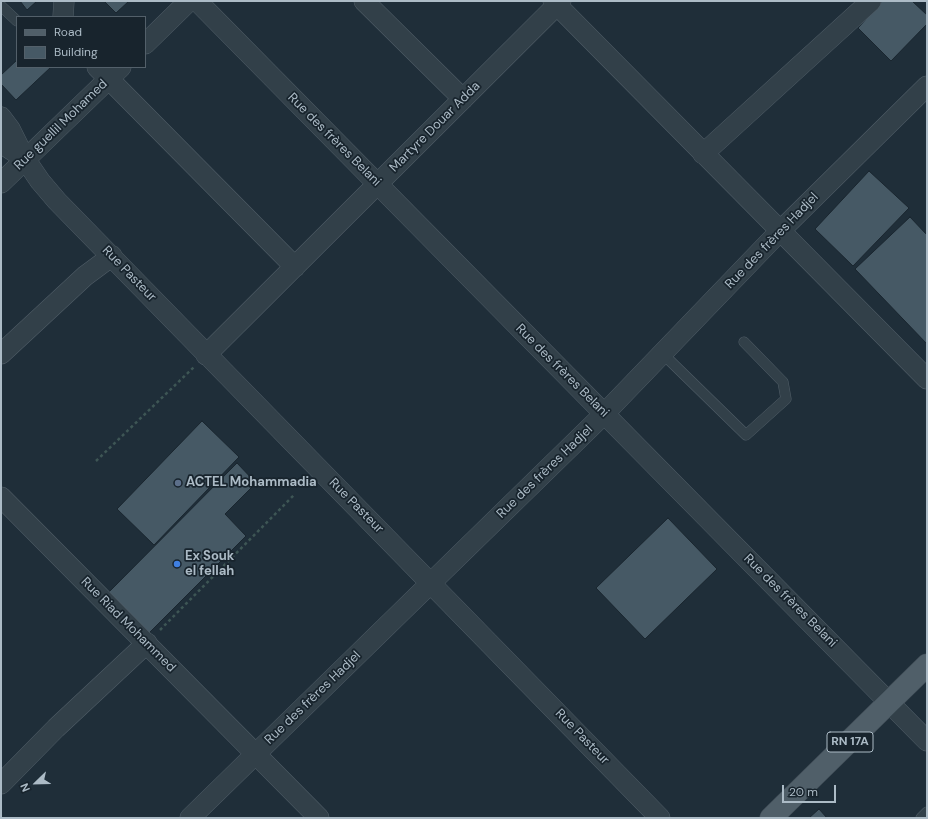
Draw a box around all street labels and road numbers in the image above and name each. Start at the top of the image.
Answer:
street label: Rue guellil Mohamed [11,76,111,174]
street label: Martyre Douar Adda [386,78,484,176]
street label: Rue des frères Belani [284,90,384,190]
street label: Rue des frères Hadjel [722,190,822,292]
street label: Rue Pasteur [99,243,159,305]
street label: Rue des frères Belani [512,321,612,421]
street label: Rue des frères Hadjel [494,422,596,522]
street label: Rue Pasteur [325,475,387,537]
street label: Rue des frères Belani [740,551,840,651]
street label: Rue Riad Mohammed [77,574,179,676]
street label: Rue des frères Hadjel [262,648,364,748]
street label: Rue Pasteur [552,706,612,768]
road number: RN 17A [827,732,873,752]

